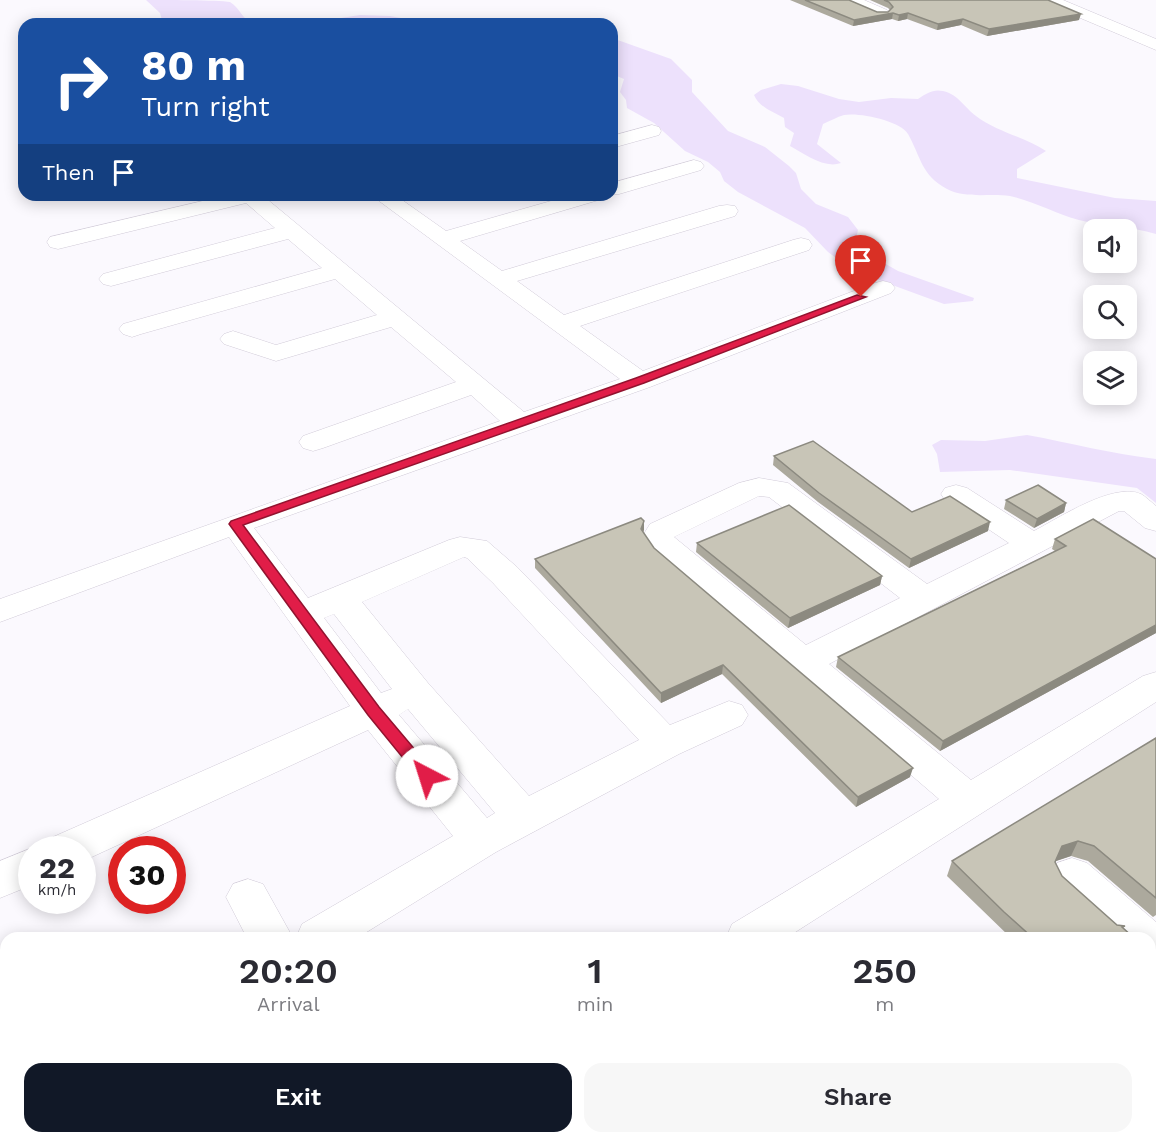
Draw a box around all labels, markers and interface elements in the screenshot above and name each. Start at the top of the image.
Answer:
text: 80 m [141,41,246,90]
icon: right [42,42,120,120]
text: Turn right [141,91,270,123]
icon: arrive [107,156,140,189]
text: Then [42,160,95,185]
map controls [1083,219,1137,405]
button: sound [1083,219,1137,273]
pin [835,235,886,297]
icon: arrive [844,244,877,277]
button: search [1083,285,1137,339]
button: layers [1083,351,1137,405]
position arrow [395,744,459,808]
speed limit sign: 30 [108,836,186,914]
text: 22 [39,850,75,885]
text: km/h [38,881,76,899]
text: 20:20 [239,950,338,992]
text: 1 [588,950,603,992]
text: 250 [852,950,917,992]
text: Arrival [257,992,320,1016]
text: min [577,992,613,1016]
text: m [875,992,894,1016]
button: Exit [24,1063,572,1132]
button: Share [584,1063,1132,1132]

